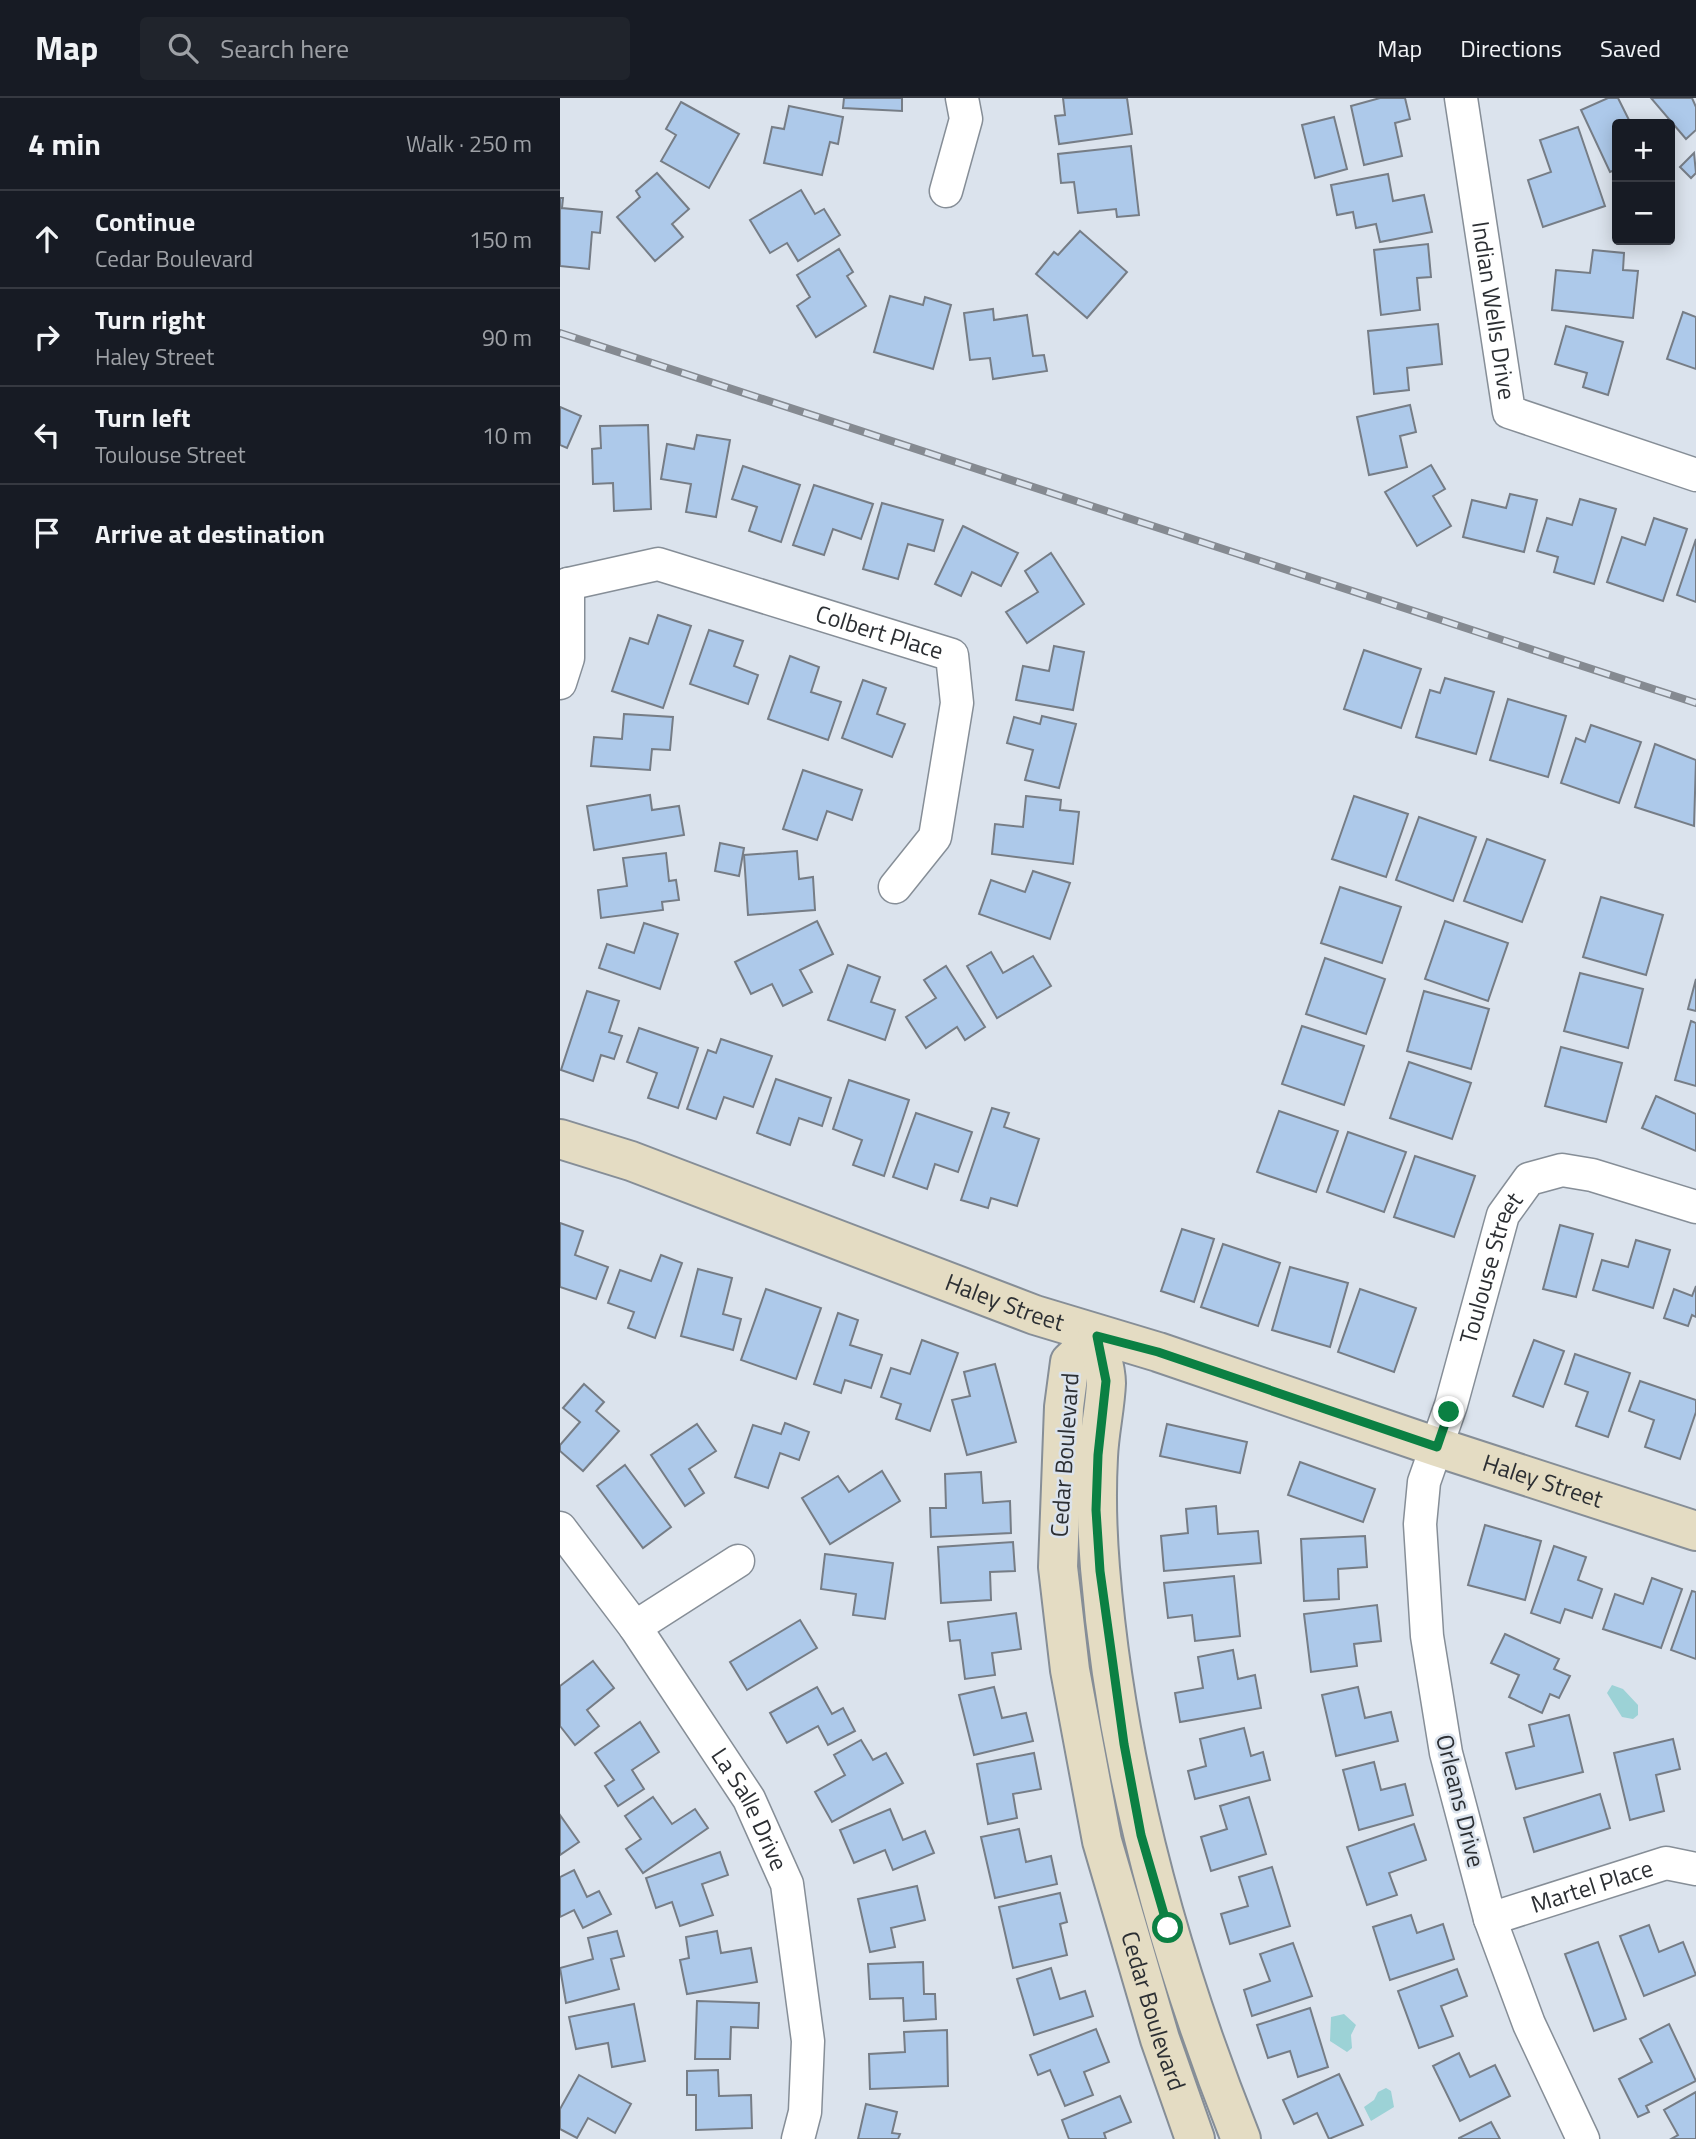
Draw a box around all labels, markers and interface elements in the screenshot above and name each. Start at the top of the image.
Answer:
search box [140,17,630,80]
text: Map [35,23,98,73]
icon: search [164,29,202,67]
text: Search here [220,29,349,68]
text: Map [1377,30,1422,66]
text: Directions [1460,30,1562,66]
text: Saved [1600,30,1661,66]
map controls [1612,119,1675,245]
button: + [1612,119,1675,182]
text: 4 min [28,121,101,167]
text: Walk · 250 m [406,126,532,161]
button: − [1612,182,1675,245]
text: Continue [95,202,195,241]
street label: Indian Wells Drive [1463,219,1526,402]
icon: ahead [28,220,66,258]
text: 150 m [469,222,532,257]
text: Cedar Boulevard [95,241,253,276]
text: Turn right [95,300,206,339]
icon: right [28,318,66,356]
text: 90 m [482,320,532,355]
text: Haley Street [95,339,214,374]
text: Turn left [95,398,190,437]
icon: left [28,416,66,454]
text: 10 m [482,418,532,453]
text: Toulouse Street [95,437,246,472]
icon: arrive [28,514,66,552]
text: Arrive at destination [95,514,325,553]
street label: Colbert Place [811,595,948,668]
street label: Toulouse Street [1450,1184,1531,1348]
street label: Haley Street [940,1263,1069,1340]
street label: Cedar Boulevard [1040,1371,1088,1538]
route end [1433,1396,1464,1427]
street label: Haley Street [1478,1444,1608,1517]
street label: Orleans Drive [1427,1731,1495,1871]
street label: La Salle Drive [703,1740,798,1876]
street label: Martel Place [1526,1849,1657,1922]
route start [1152,1912,1183,1943]
street label: Cedar Boulevard [1112,1927,1196,2095]

